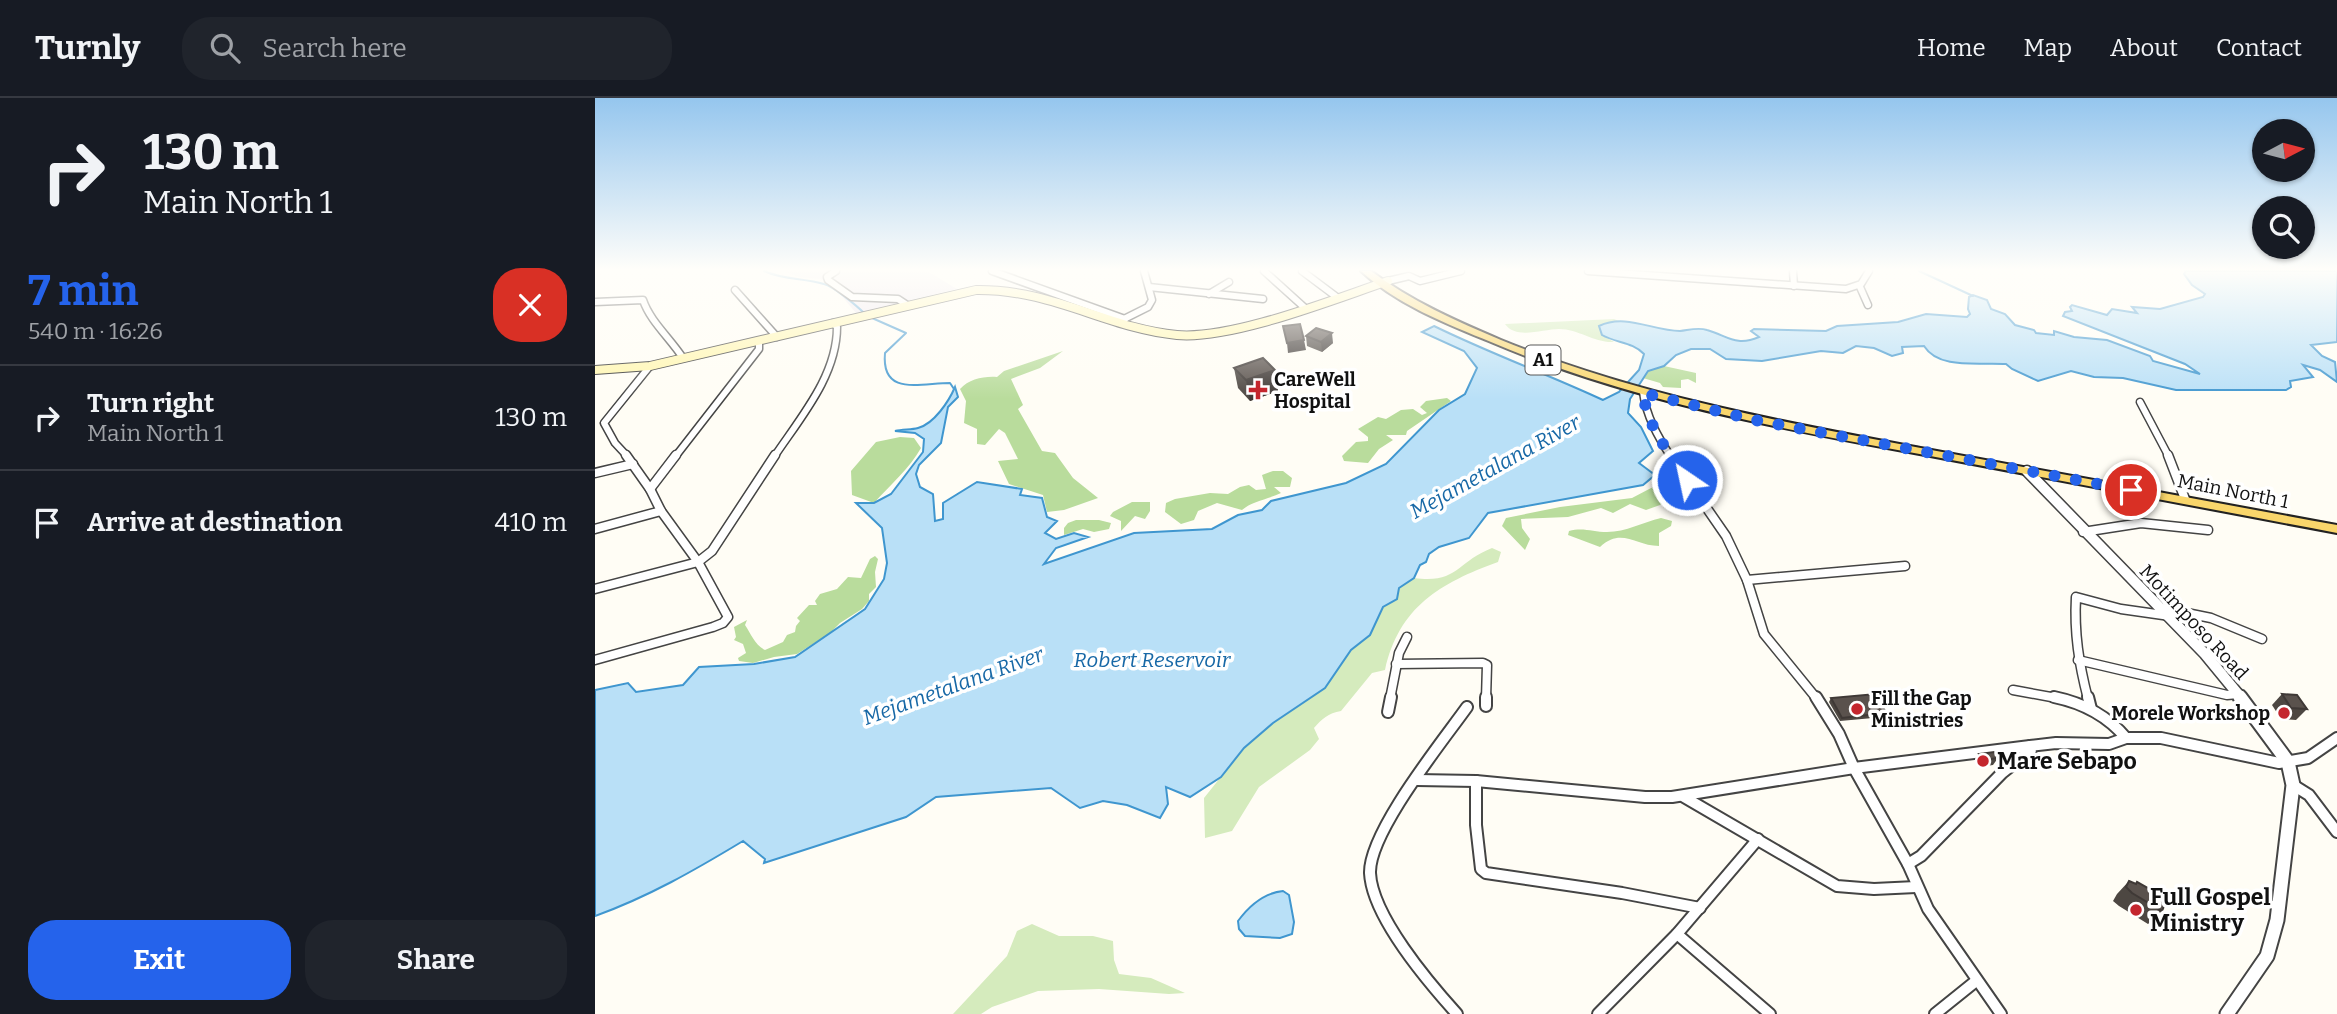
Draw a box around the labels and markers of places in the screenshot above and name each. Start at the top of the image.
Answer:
place label: CareWell Hospital [1274,368,1356,413]
marker: CareWell Hospital [1248,380,1268,400]
pin [2101,460,2161,520]
place label: Fill the Gap Ministries [1871,687,1972,732]
marker: Fill the Gap Ministries [1849,701,1865,717]
place label: Morele Workshop [2111,702,2270,725]
marker: Morele Workshop [2276,705,2292,721]
place label: Mare Sebapo [1997,747,2137,775]
marker: Mare Sebapo [1975,753,1991,769]
place label: Full Gospel Ministry [2150,883,2271,937]
marker: Full Gospel Ministry [2128,902,2144,918]

